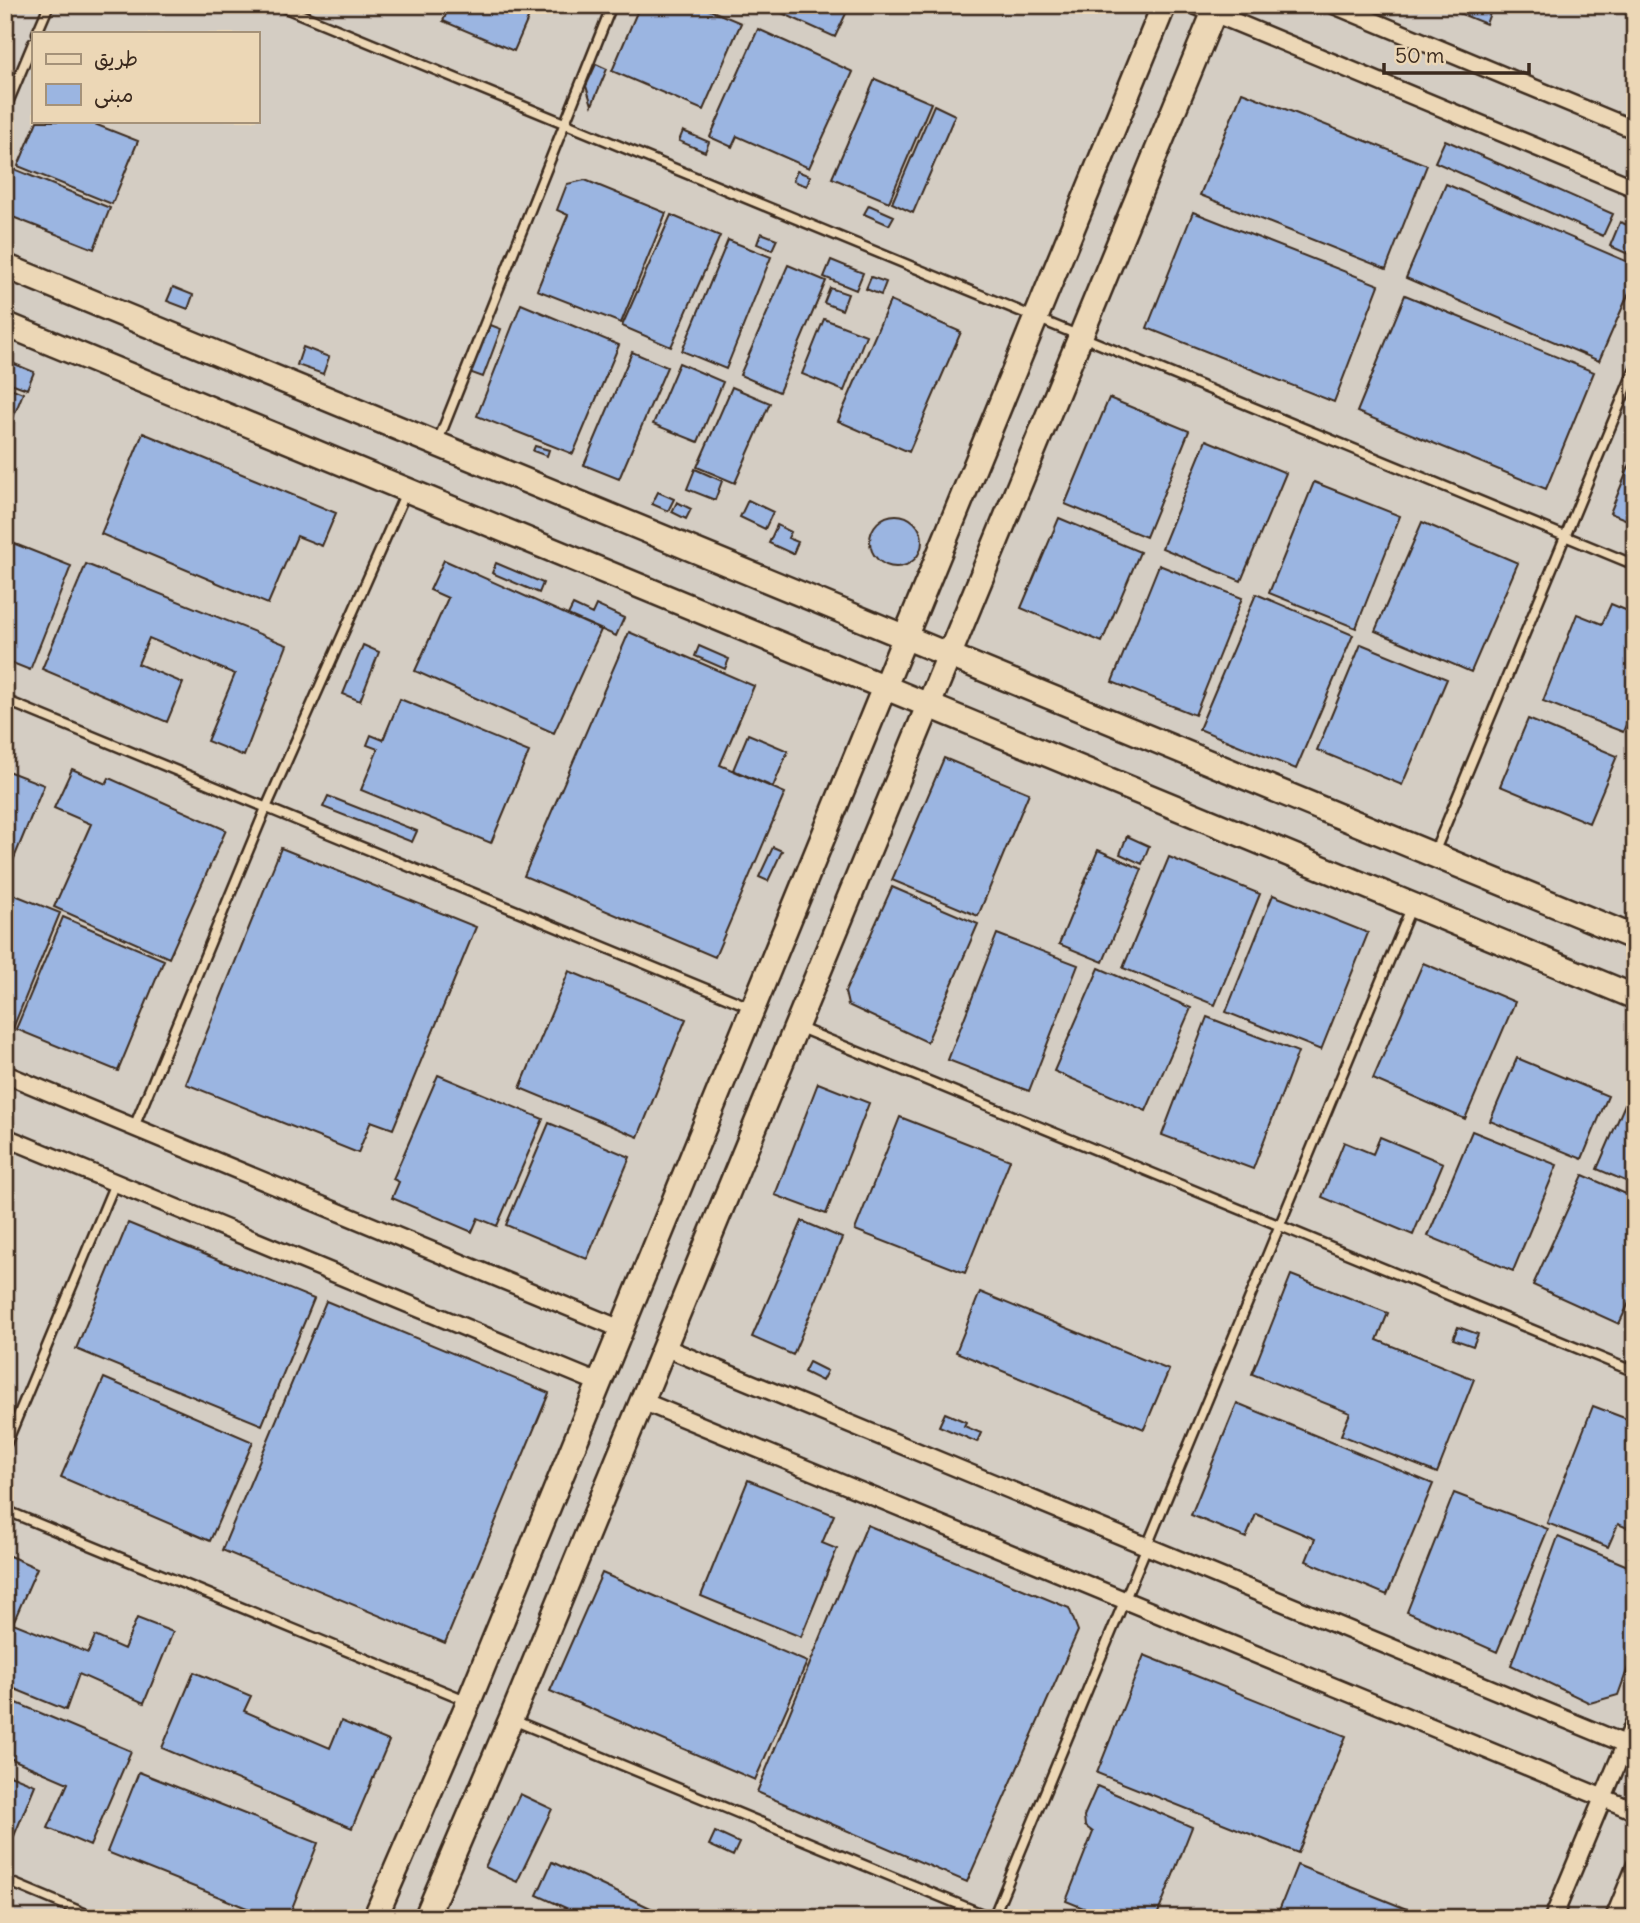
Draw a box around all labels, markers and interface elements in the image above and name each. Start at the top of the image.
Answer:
legend [32,32,259,122]
scale bar [1384,32,1530,76]
text: 50 m [1395,42,1444,69]
text: طريق [94,45,138,72]
text: مبنى [94,81,133,109]

